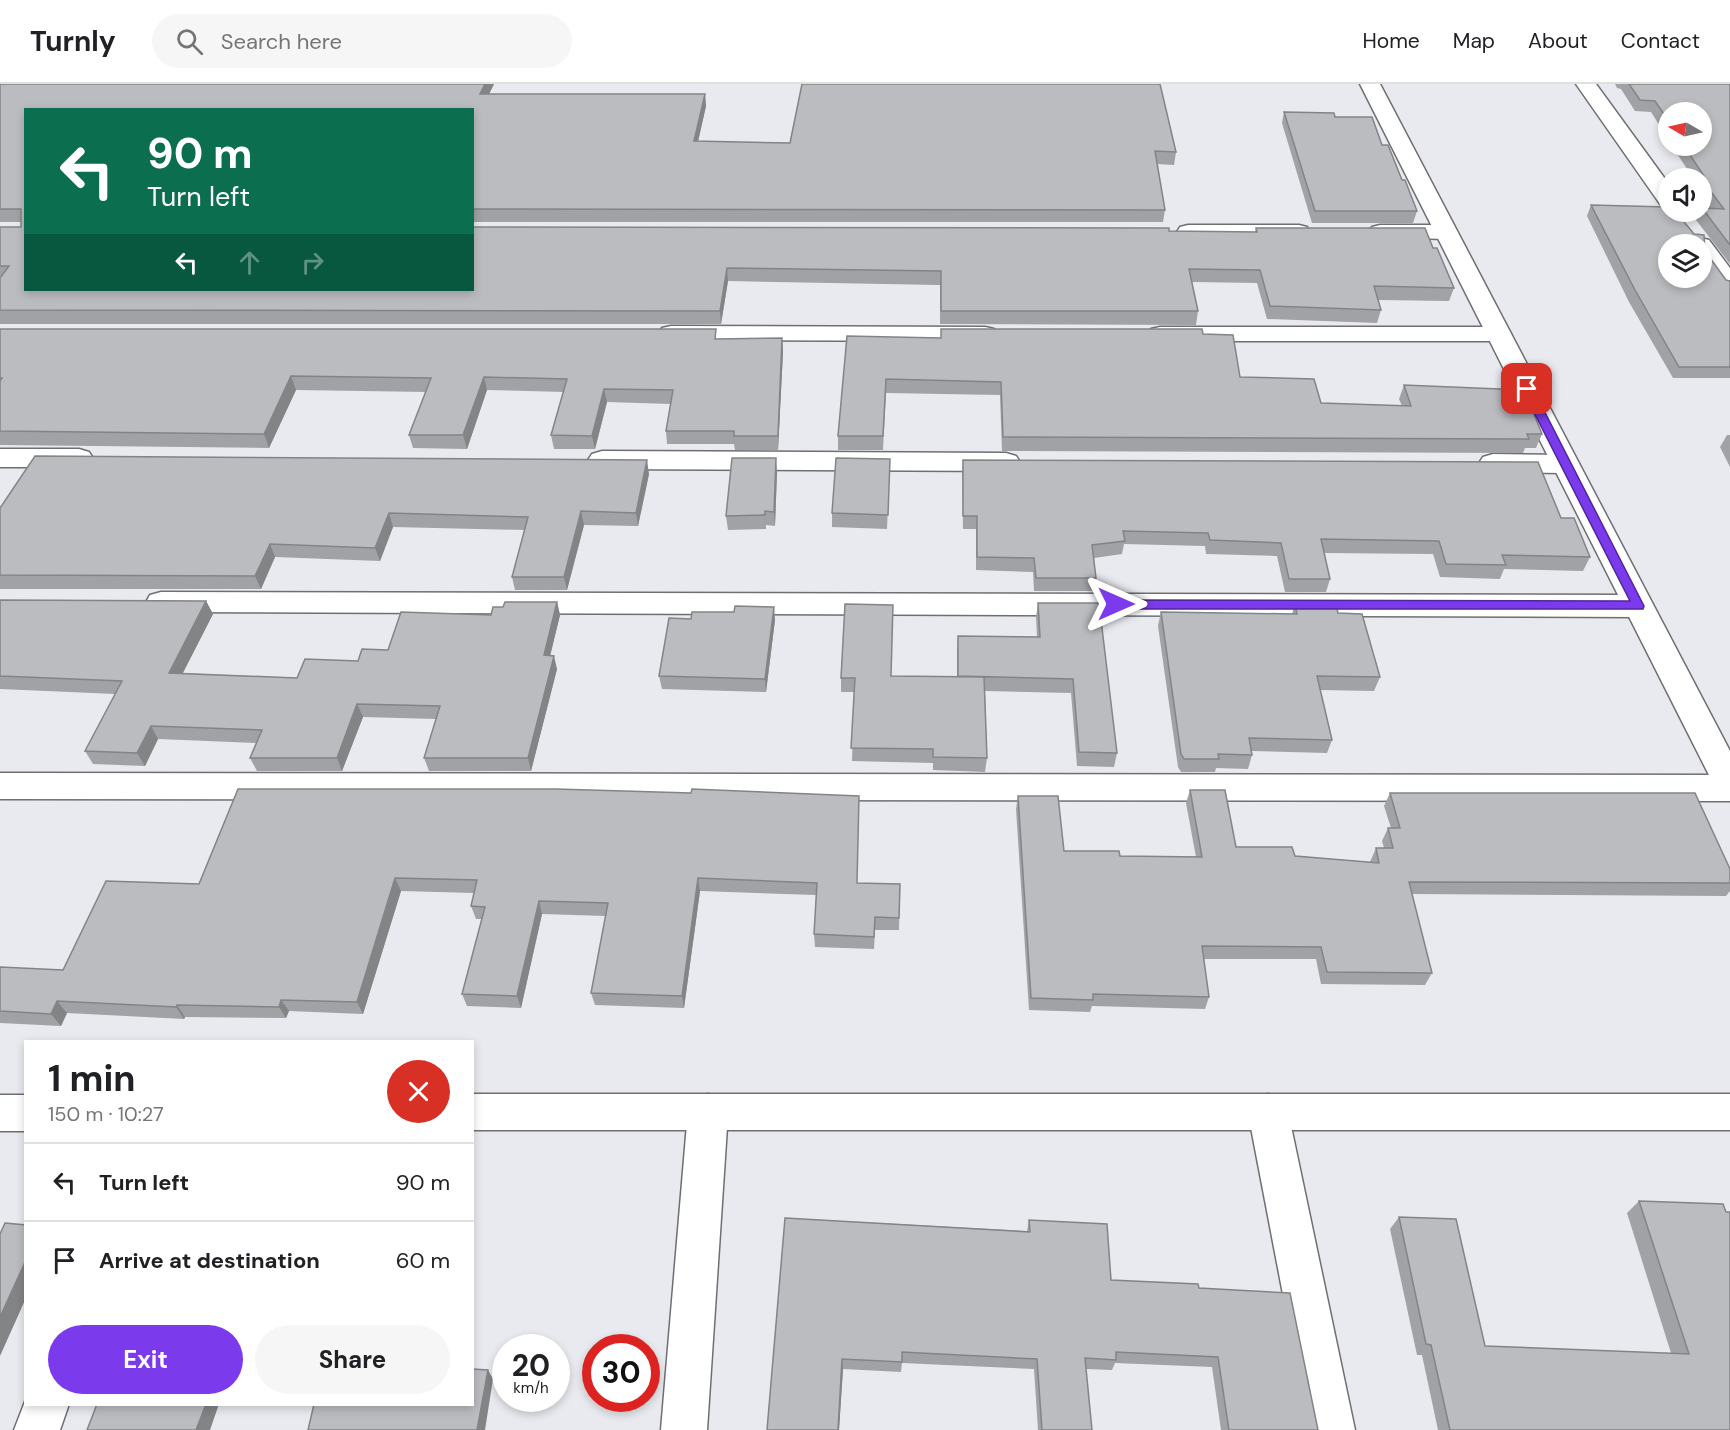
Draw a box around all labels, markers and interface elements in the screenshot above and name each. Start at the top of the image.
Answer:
search box [152,14,572,68]
text: Turnly [30,23,116,60]
icon: search [173,25,206,58]
text: Search here [221,27,342,56]
text: Home [1362,27,1420,55]
text: Map [1453,27,1495,55]
text: About [1528,27,1588,55]
text: Contact [1621,27,1700,55]
north arrow [1658,102,1712,156]
map controls [1658,102,1712,288]
text: 90 m [147,126,253,181]
icon: left [48,132,126,210]
button: sound [1658,168,1712,222]
text: Turn left [147,179,250,214]
button: layers [1658,234,1712,288]
icon: left [170,246,203,279]
icon: ahead [233,246,266,279]
icon: right [296,246,329,279]
pin [1501,363,1552,414]
icon: arrive [1510,372,1543,405]
position arrow [1084,572,1148,636]
text: 1 min [48,1055,136,1102]
button: close [387,1060,450,1123]
text: 150 m · 10:27 [48,1101,164,1127]
icon: left [48,1166,81,1199]
text: Turn left [99,1168,189,1197]
text: 90 m [396,1168,450,1197]
icon: arrive [48,1244,81,1277]
text: Arrive at destination [99,1246,320,1275]
text: 60 m [396,1246,450,1275]
button: Exit [48,1325,243,1394]
button: Share [255,1325,450,1394]
speed limit sign: 30 [582,1334,660,1412]
text: 20 [512,1346,550,1385]
text: km/h [513,1378,549,1398]

